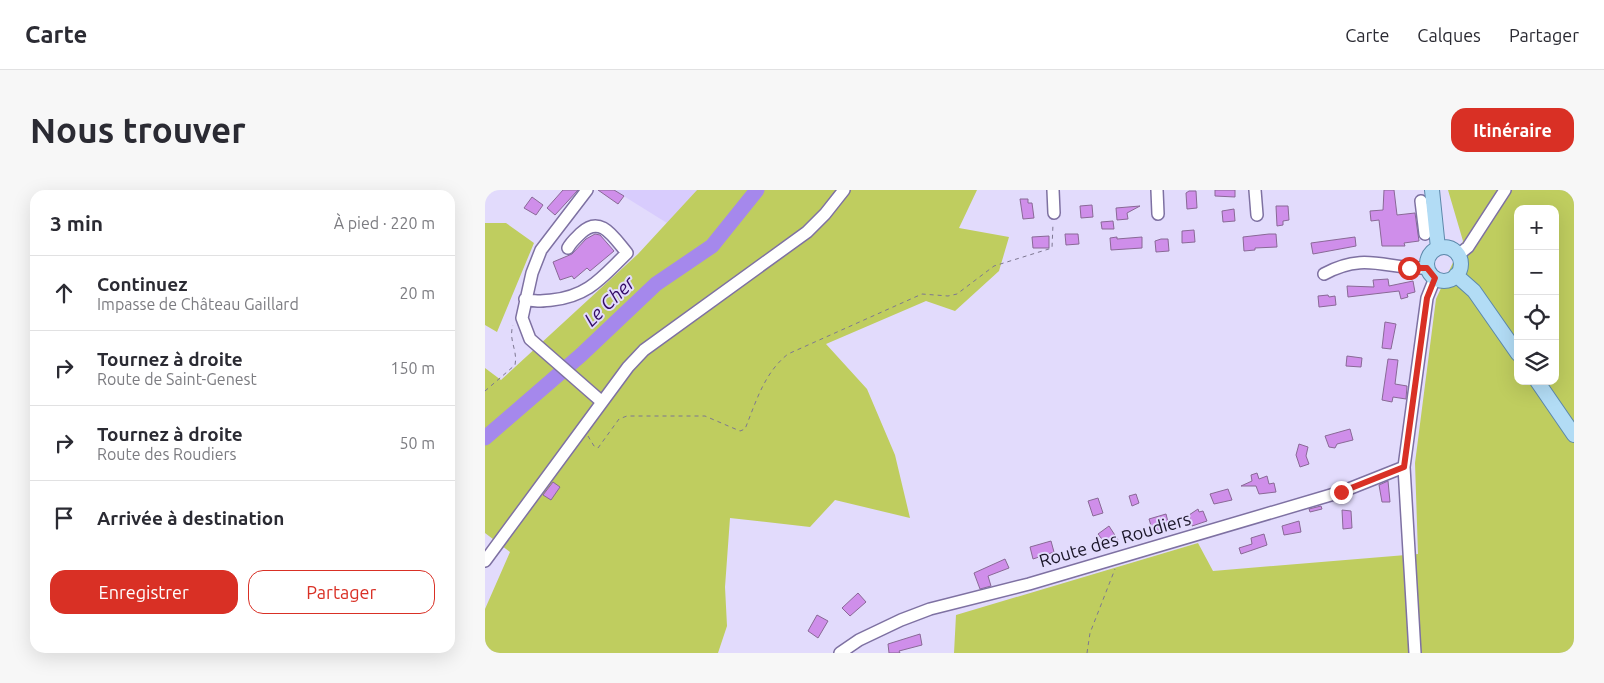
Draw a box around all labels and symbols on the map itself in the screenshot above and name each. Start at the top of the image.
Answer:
route start [1398,257,1421,280]
water label: Le Cher [579,271,639,330]
route end [1330,481,1353,504]
street label: Route des Roudiers [1037,508,1193,570]

